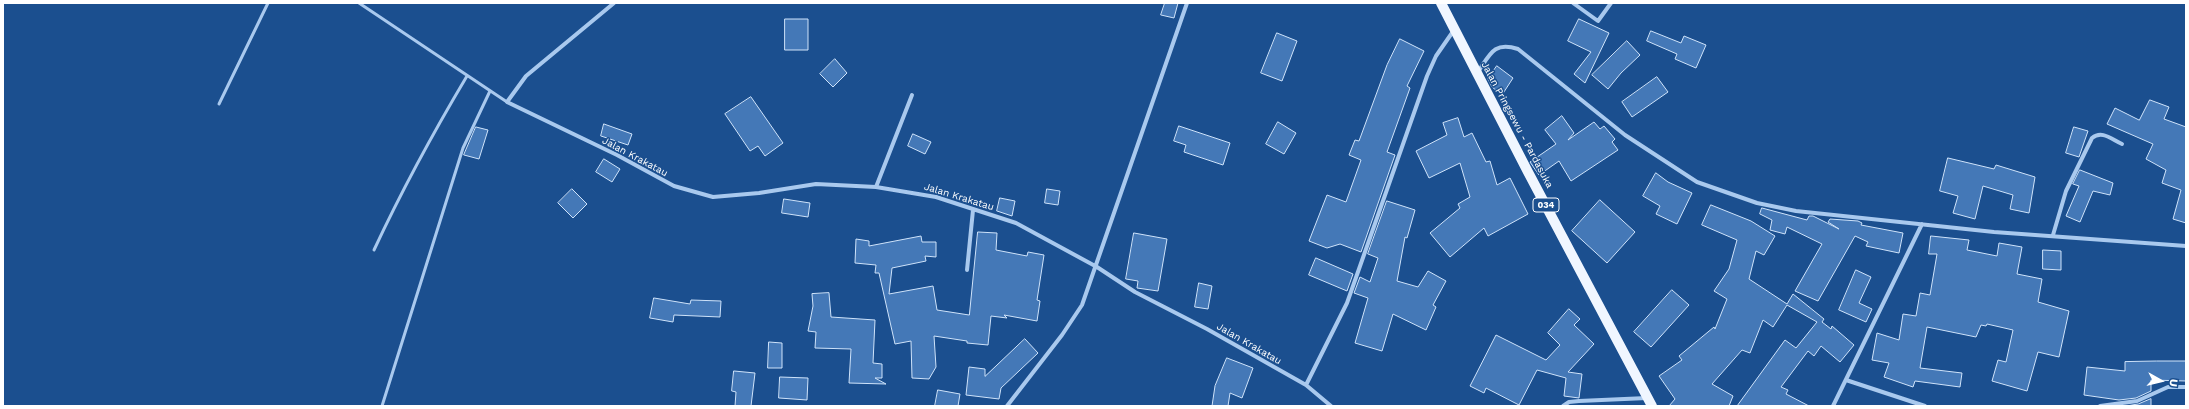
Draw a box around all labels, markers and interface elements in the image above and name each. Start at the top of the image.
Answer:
street label: Jalan Pringsewu - Pardasuka [1478,60,1556,190]
street label: Jalan Krakatau [600,135,670,179]
street label: Jalan Krakatau [922,181,996,213]
road number: 034 [1533,198,1559,212]
street label: Jalan Krakatau [1215,321,1283,367]
north arrow [2141,361,2181,401]
text: U [2166,378,2180,388]

